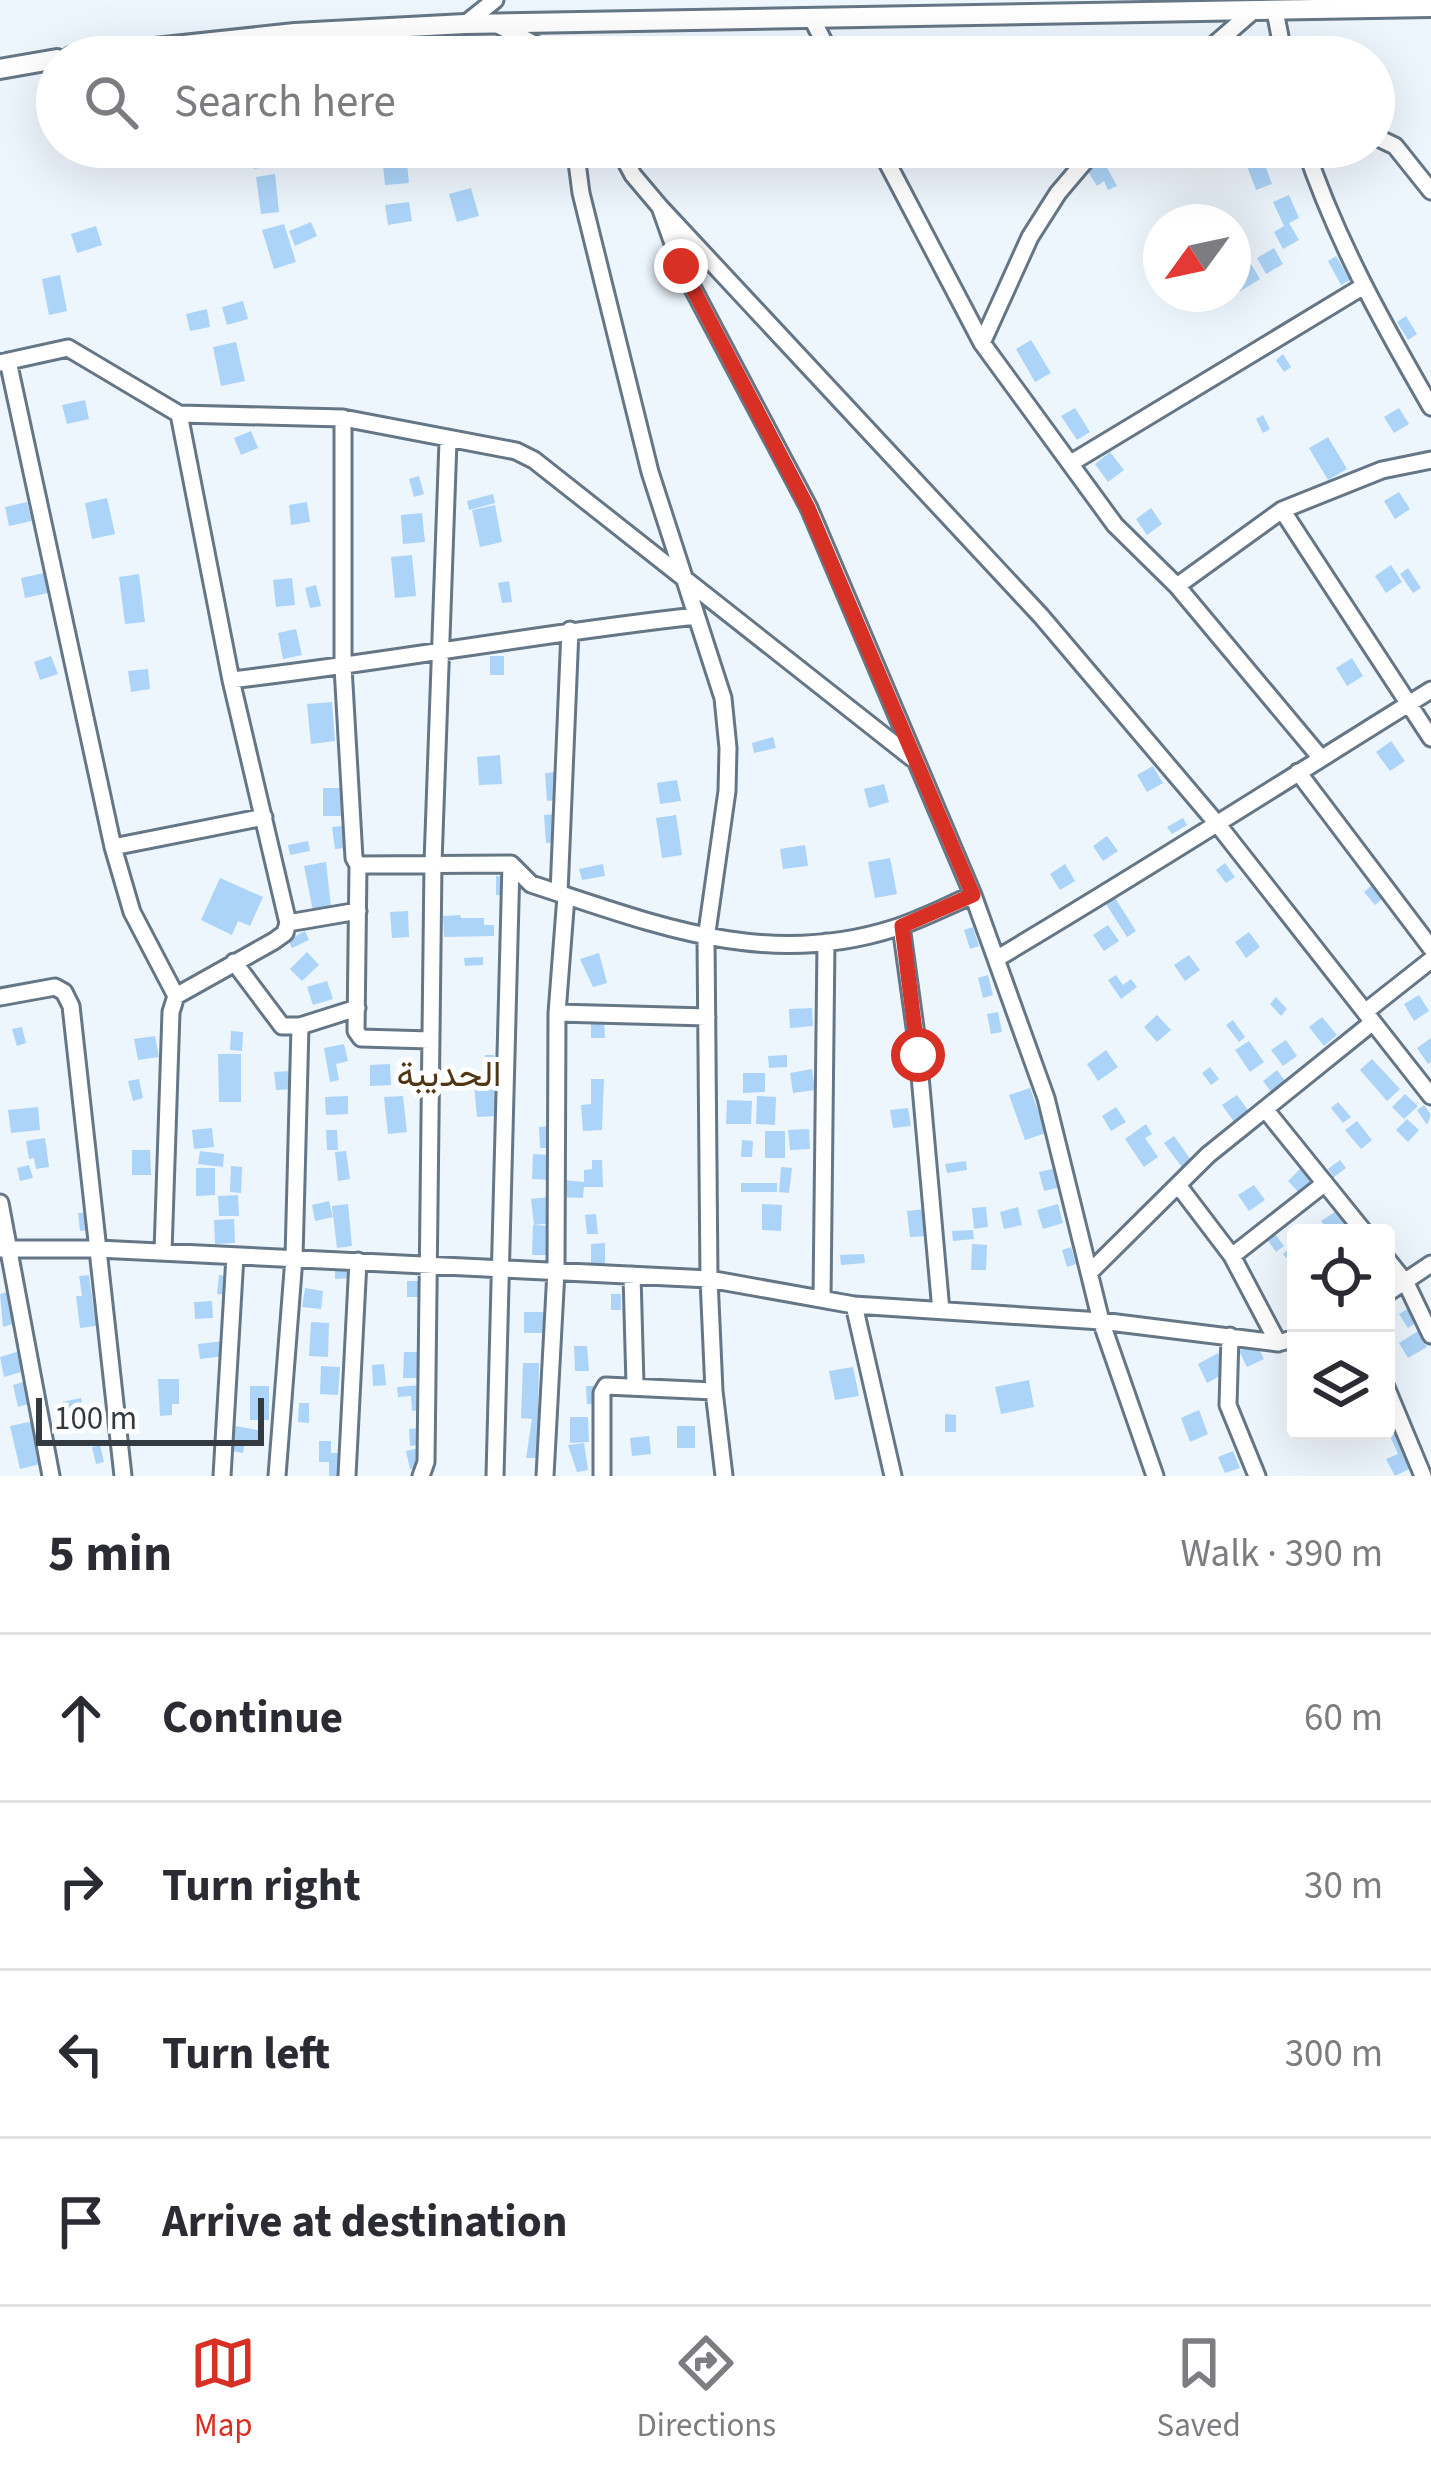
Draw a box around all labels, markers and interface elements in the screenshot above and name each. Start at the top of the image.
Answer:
search box [36,36,1395,168]
icon: search [78,69,144,135]
text: Search here [174,70,396,134]
north arrow [1143,204,1251,312]
route end [654,239,708,293]
route start [891,1028,945,1082]
district label: الحديبة [397,1049,501,1100]
map controls [1287,1224,1395,1440]
button: locate [1287,1224,1395,1332]
button: layers [1287,1332,1395,1440]
scale bar [36,1392,264,1445]
text: 100 m [54,1395,137,1442]
text: 5 min [48,1518,172,1590]
text: Walk · 390 m [1180,1526,1383,1582]
icon: ahead [48,1685,114,1751]
text: Continue [162,1686,343,1750]
text: 60 m [1304,1690,1383,1746]
icon: right [48,1853,114,1919]
text: Turn right [162,1854,361,1918]
text: 30 m [1304,1858,1383,1914]
icon: left [48,2021,114,2087]
text: Turn left [162,2022,330,2086]
text: 300 m [1285,2026,1383,2082]
icon: arrive [48,2189,114,2255]
text: Arrive at destination [162,2190,567,2254]
tab: Map [190,2330,256,2449]
tab: Directions [637,2330,776,2449]
tab: Saved [1157,2330,1241,2449]

